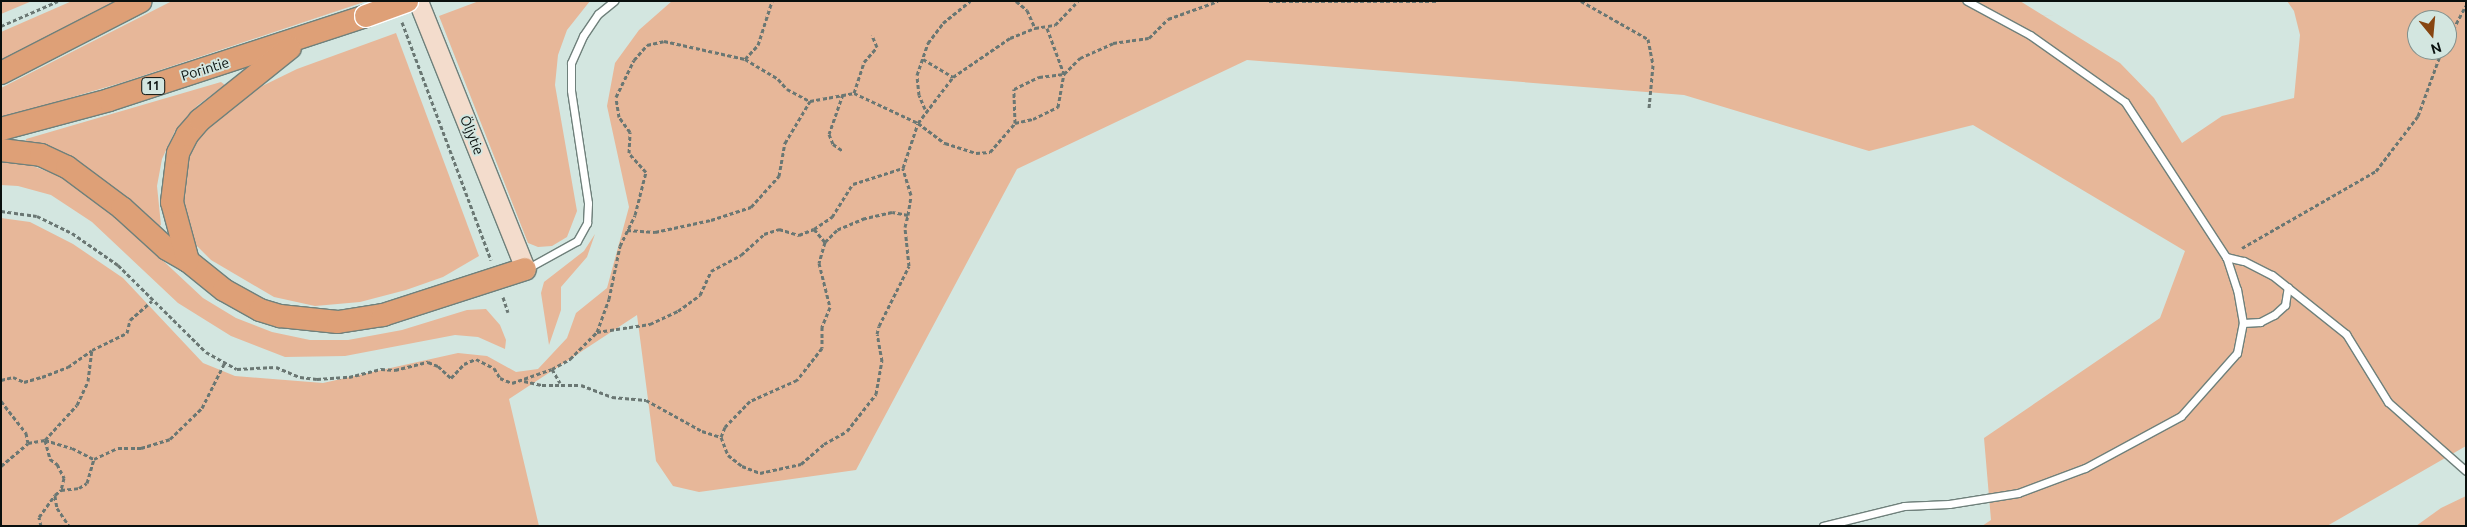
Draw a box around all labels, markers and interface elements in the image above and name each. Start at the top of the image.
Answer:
north arrow [2407,10,2457,60]
text: N [2429,39,2443,58]
street label: Porintie [179,54,231,84]
road number: 11 [140,76,166,95]
street label: Öljytie [456,113,488,157]

